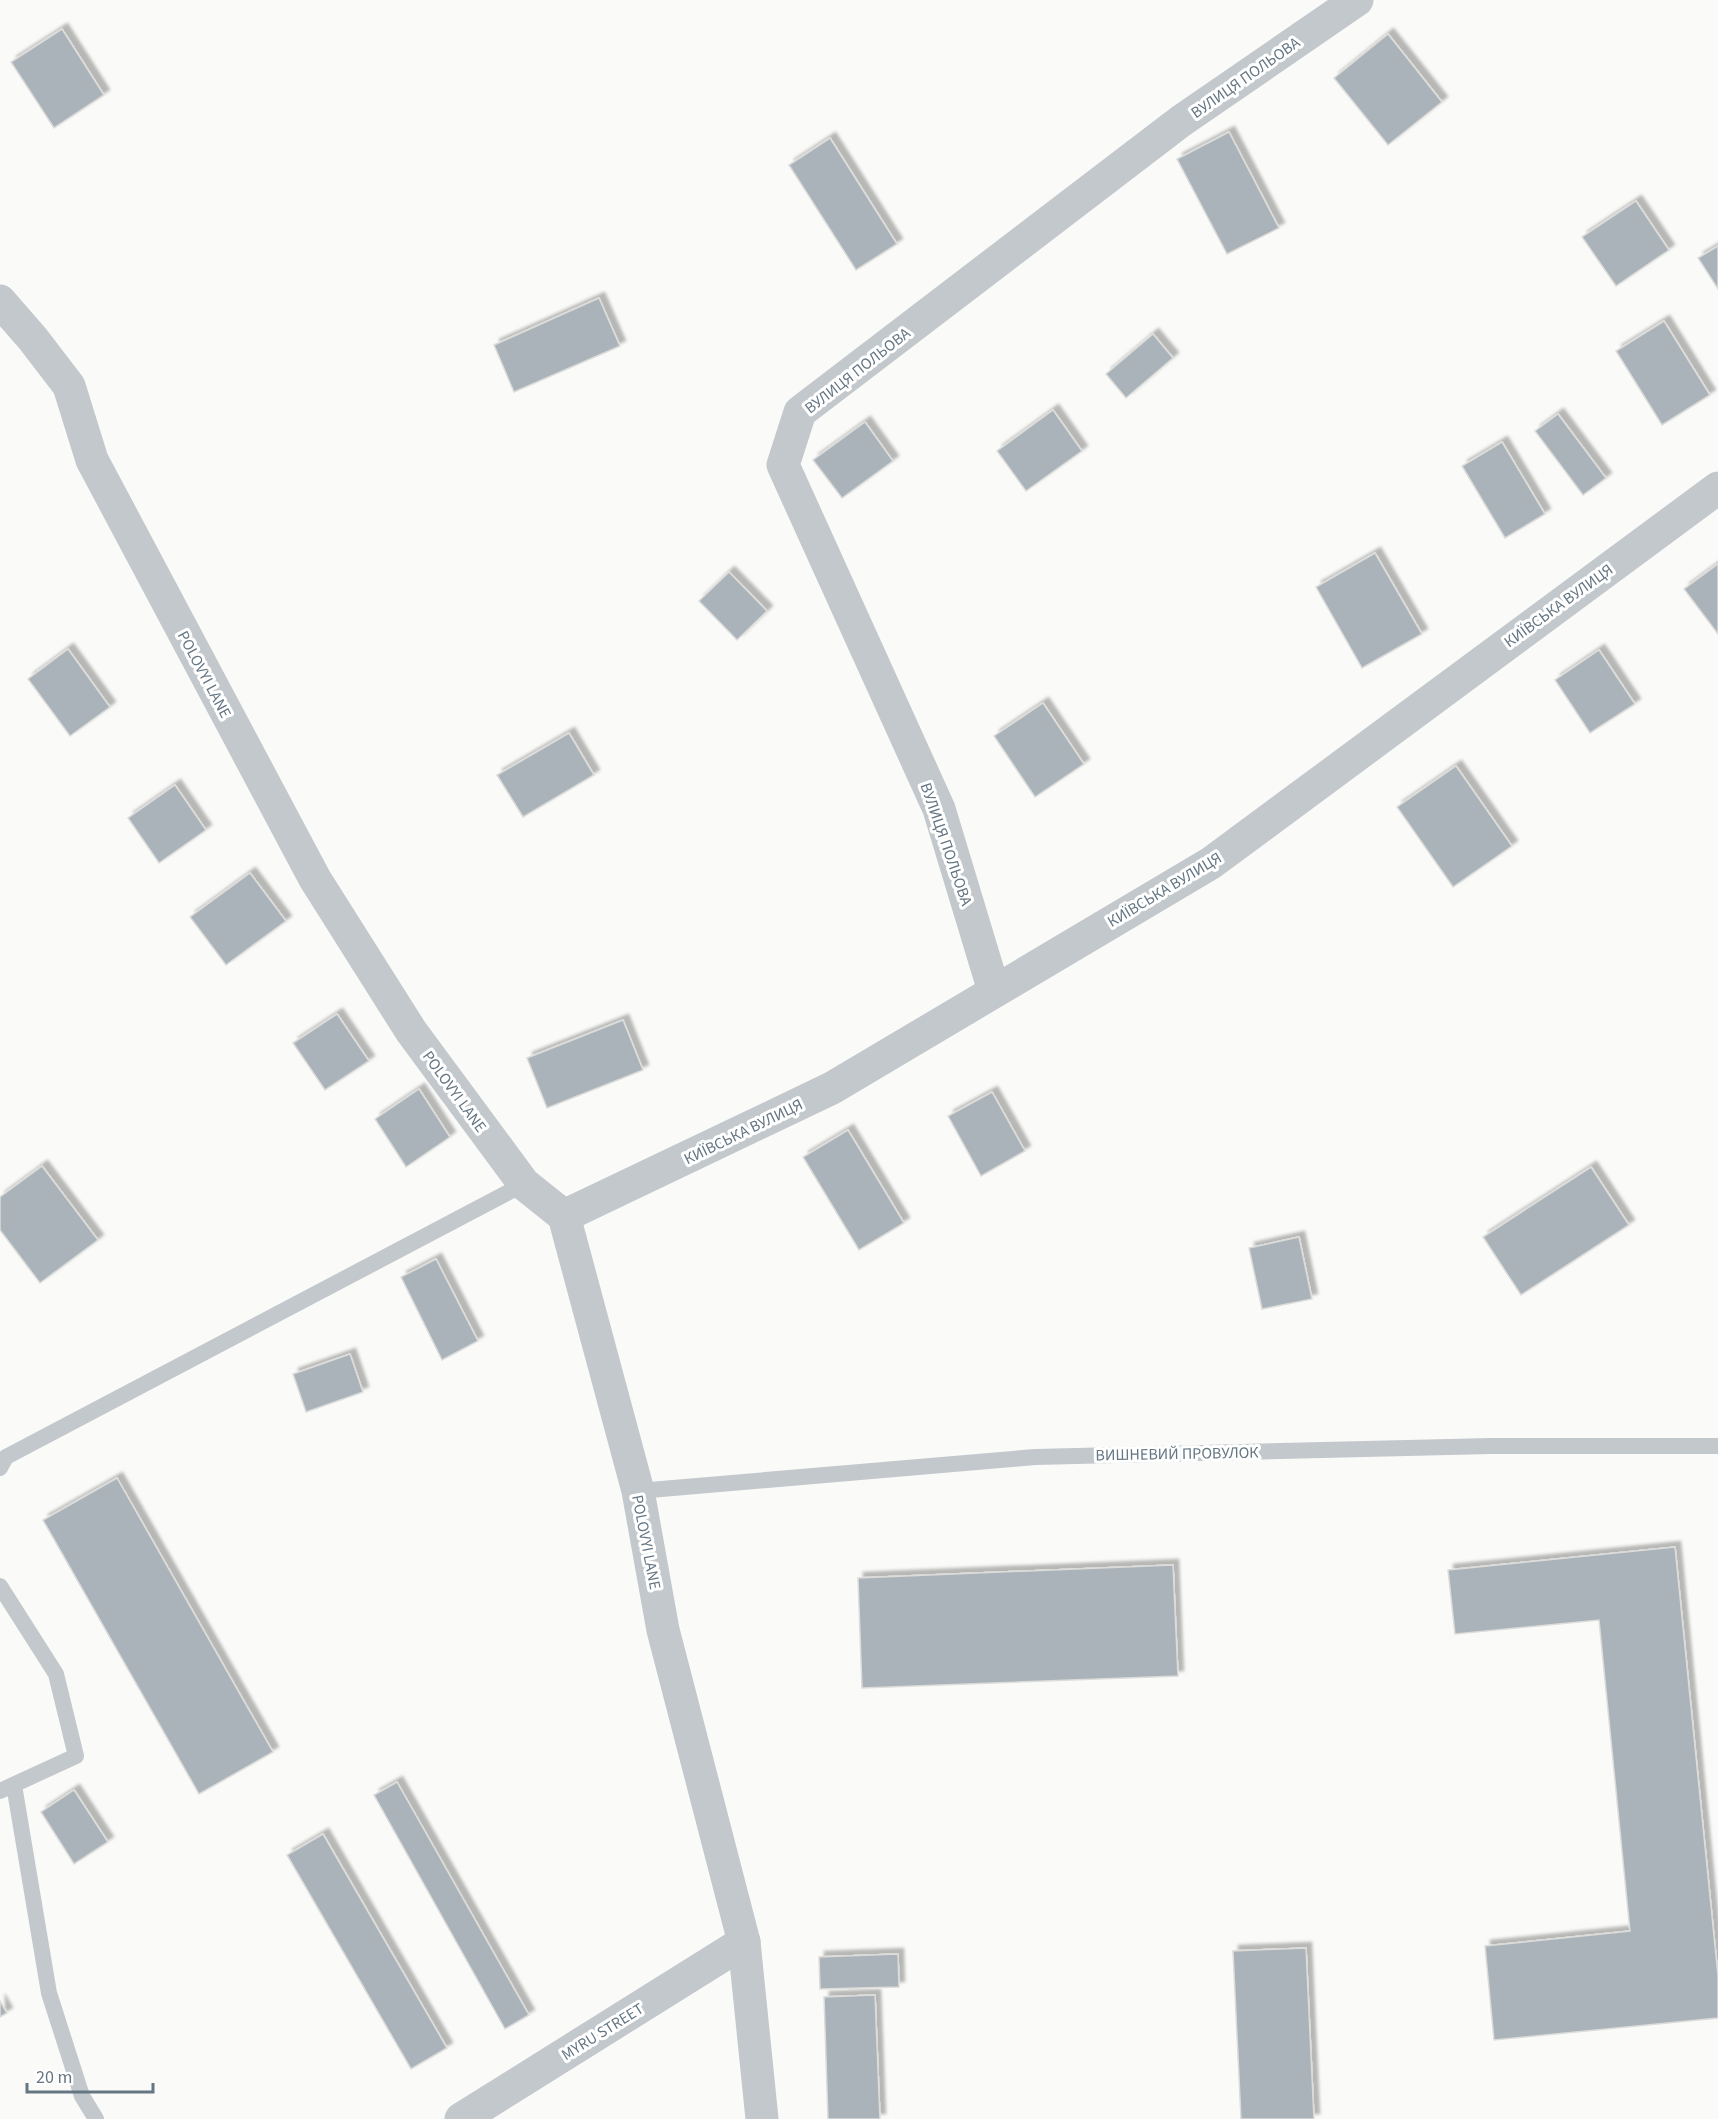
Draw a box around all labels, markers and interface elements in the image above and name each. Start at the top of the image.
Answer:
street label: ВУЛИЦЯ ПОЛЬОВА [1187,32,1305,124]
street label: ВУЛИЦЯ ПОЛЬОВА [800,322,915,419]
street label: КИЇВСЬКА ВУЛИЦЯ [1500,559,1618,653]
street label: POLOVYI LANE [172,627,236,722]
street label: ВУЛИЦЯ ПОЛЬОВА [915,780,978,909]
street label: КИЇВСЬКА ВУЛИЦЯ [1103,847,1226,933]
street label: POLOVYI LANE [417,1046,491,1137]
street label: КИЇВСЬКА ВУЛИЦЯ [680,1094,807,1170]
street label: ВИШНЕВИЙ ПРОВУЛОК [1095,1442,1259,1466]
street label: POLOVYI LANE [626,1493,666,1591]
street label: MYRU STREET [557,1998,648,2066]
scale bar [27,2056,153,2094]
text: 20 m [36,2065,72,2090]

